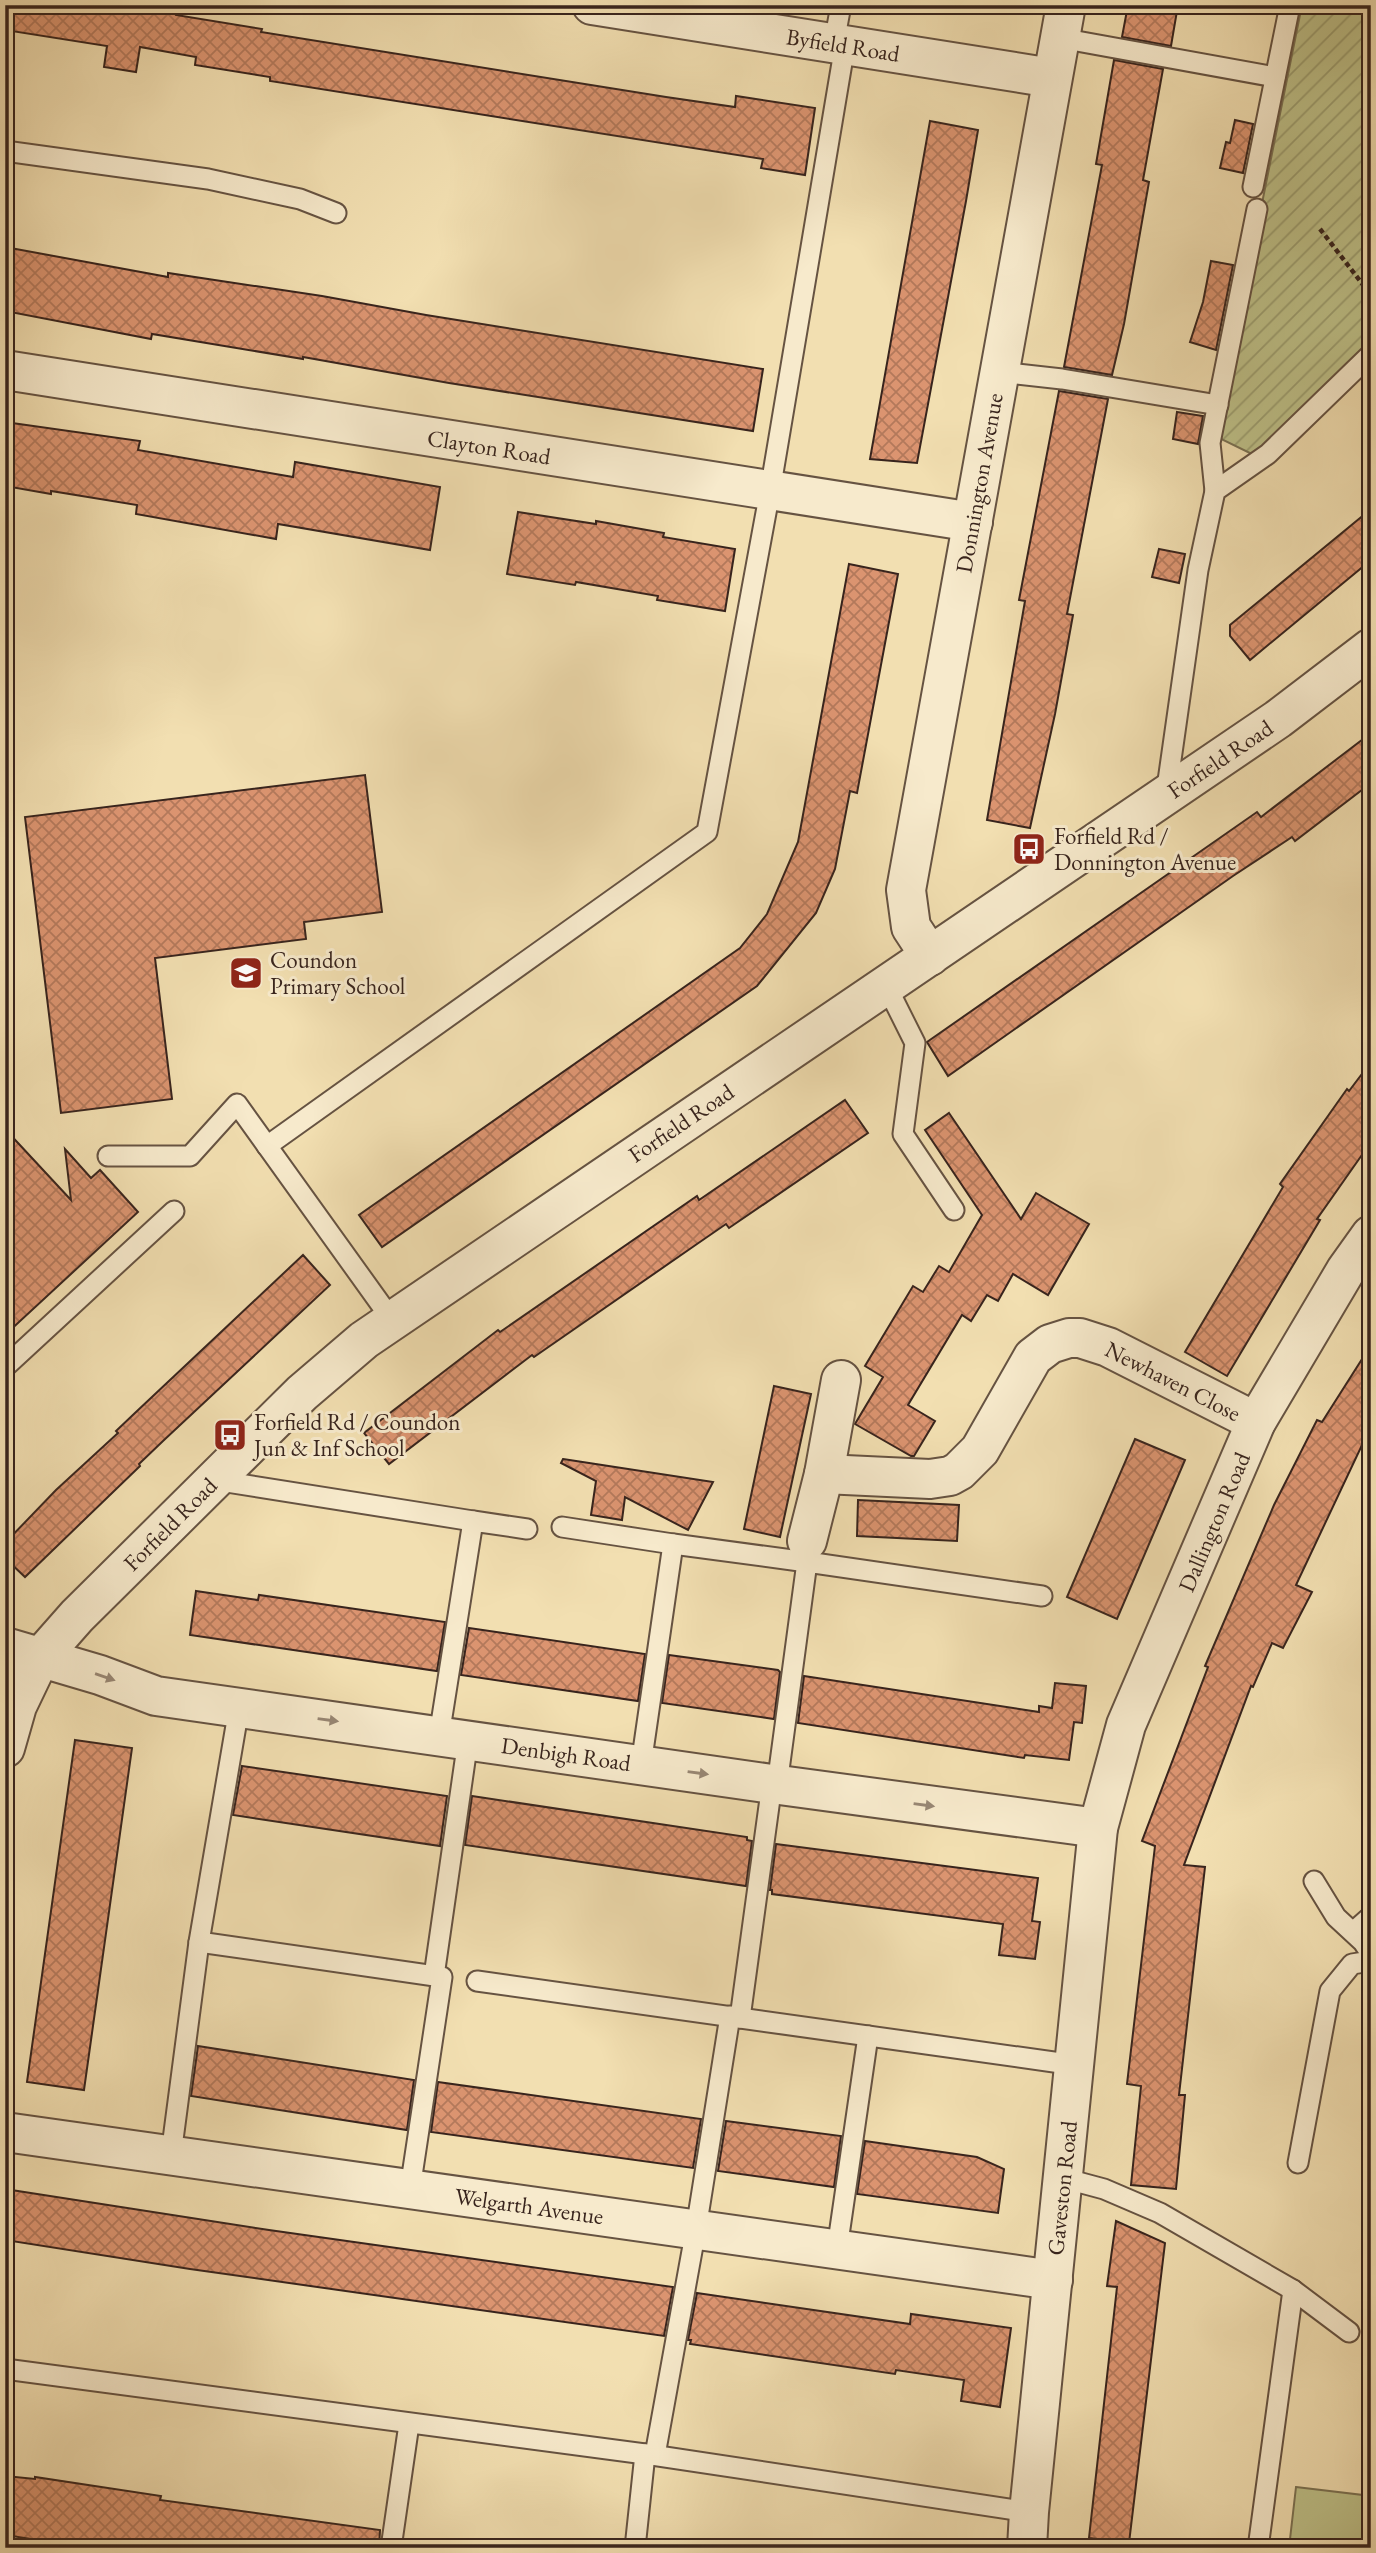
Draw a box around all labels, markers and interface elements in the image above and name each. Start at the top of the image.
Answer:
street label: Byfield Road [784,21,902,69]
street label: Donnington Avenue [948,391,1010,575]
street label: Clayton Road [425,422,553,472]
street label: Forfield Road [1161,713,1279,805]
place label: Forfield Rd / Donnington Avenue [1054,821,1236,877]
bus stop icon: Forfield Rd / Donnington Avenue [1010,830,1048,868]
place label: Coundon Primary School [270,945,406,1001]
school or university icon: Coundon Primary School [227,954,265,992]
street label: Forfield Road [622,1077,740,1169]
street label: Newhaven Close [1100,1334,1246,1428]
place label: Forfield Rd / Coundon Jun & Inf School [252,1407,460,1463]
bus stop icon: Forfield Rd / Coundon Jun & Inf School [211,1416,249,1454]
street label: Dallington Road [1171,1447,1257,1596]
street label: Forfield Road [117,1470,224,1577]
one-way arrow [95,1672,116,1683]
one-way arrow [317,1715,339,1726]
street label: Denbigh Road [499,1730,633,1778]
one-way arrow [688,1768,710,1779]
one-way arrow [913,1799,935,1810]
street label: Gaveston Road [1040,2119,1084,2257]
street label: Welgarth Avenue [453,2181,605,2231]

